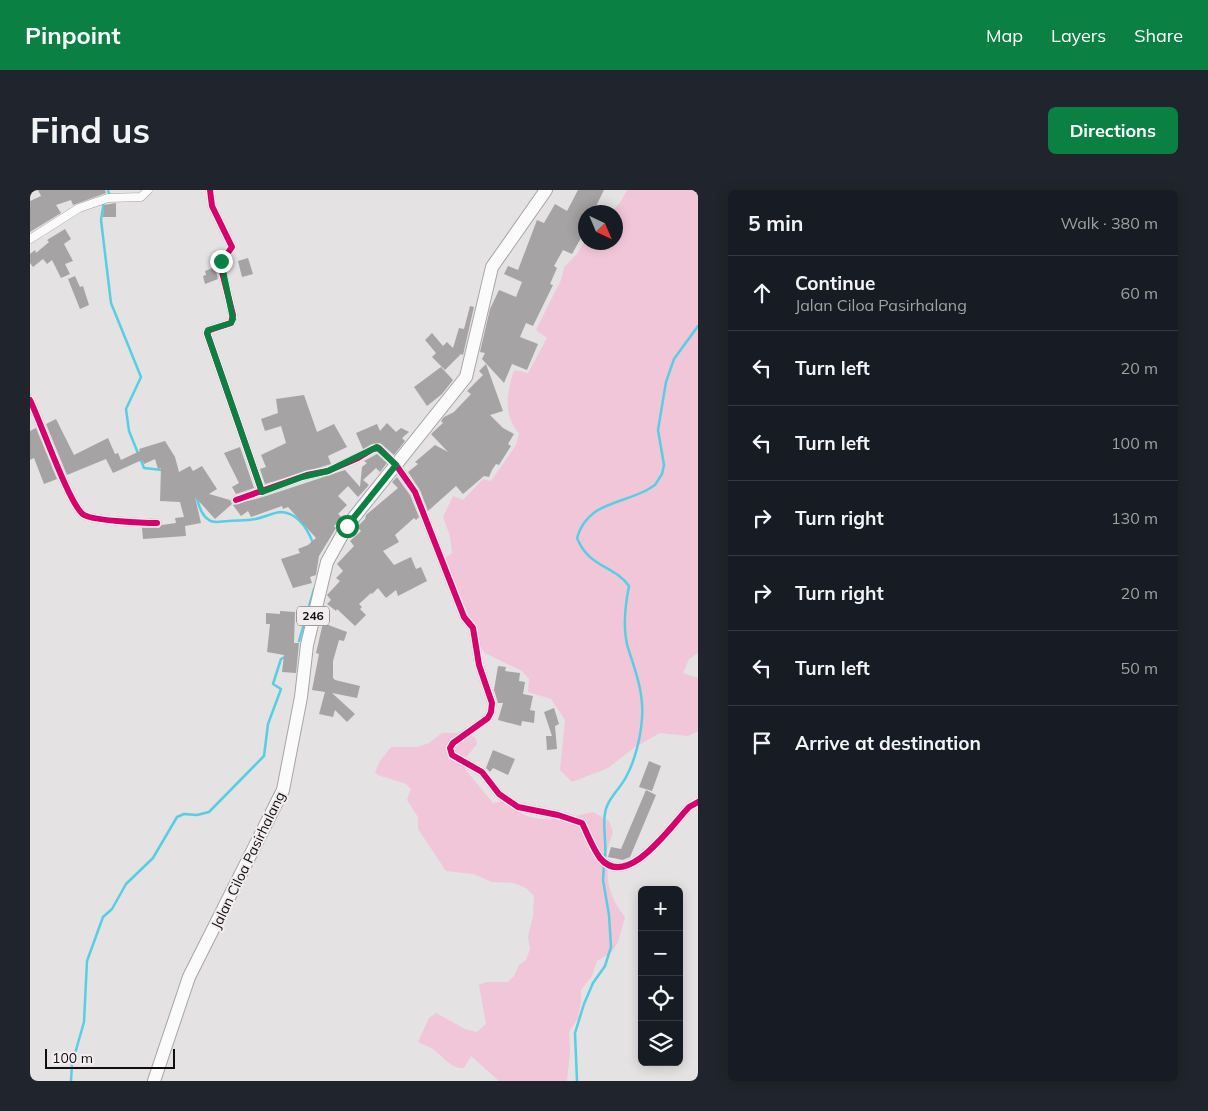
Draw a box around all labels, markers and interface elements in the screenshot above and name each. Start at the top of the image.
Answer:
text: Pinpoint [25,20,121,50]
text: Map [986,24,1023,47]
text: Layers [1051,24,1106,47]
text: Share [1134,24,1183,47]
button: Directions [1048,107,1178,154]
text: Find us [30,108,150,152]
north arrow [578,205,623,250]
text: 5 min [748,210,803,236]
text: Walk · 380 m [1060,213,1158,233]
route end [210,250,233,273]
text: Continue [795,271,875,295]
icon: ahead [748,279,776,307]
text: 60 m [1121,283,1158,303]
text: Jalan Ciloa Pasirhalang [795,295,967,315]
icon: left [748,354,776,382]
text: Turn left [795,356,870,380]
text: 20 m [1121,358,1158,378]
icon: left [748,429,776,457]
text: Turn left [795,431,870,455]
text: 100 m [1111,433,1158,453]
icon: right [748,504,776,532]
text: Turn right [795,506,884,530]
text: 130 m [1111,508,1158,528]
route start [336,515,359,538]
icon: right [748,579,776,607]
text: Turn right [795,581,884,605]
text: 20 m [1121,583,1158,603]
road number: 246 [297,606,329,626]
icon: left [748,654,776,682]
text: Turn left [795,656,870,680]
text: 50 m [1121,658,1158,678]
icon: arrive [748,729,776,757]
text: Arrive at destination [795,731,981,755]
street label: Jalan Ciloa Pasirhalang [207,788,289,932]
map controls [638,886,683,1066]
button: + [638,886,683,931]
button: − [638,931,683,976]
button: locate [638,976,683,1021]
button: layers [638,1021,683,1066]
scale bar [45,1046,175,1069]
text: 100 m [52,1049,93,1067]

